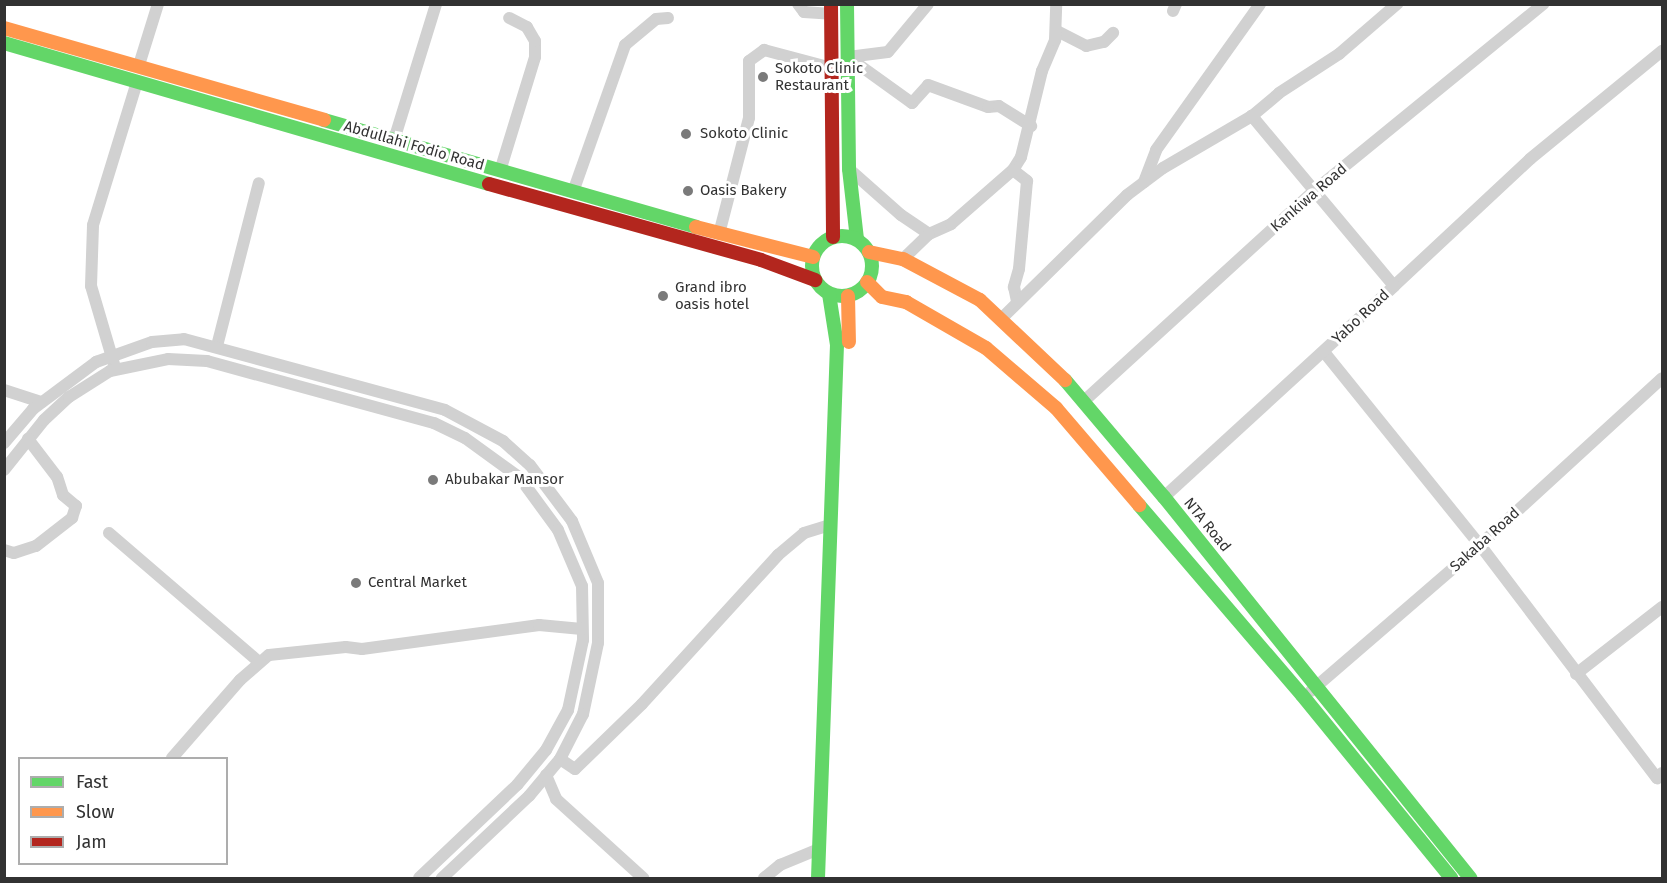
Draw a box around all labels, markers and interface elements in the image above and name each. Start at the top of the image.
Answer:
place label: Sokoto Clinic Restaurant [775,59,863,94]
marker: Sokoto Clinic Restaurant [756,70,770,84]
street label: Abdullahi Fodio Road [342,117,486,175]
marker: Sokoto Clinic [677,125,695,143]
place label: Sokoto Clinic [700,125,788,143]
street label: Kankiwa Road [1267,160,1351,236]
place label: Oasis Bakery [700,182,787,200]
marker: Oasis Bakery [681,184,695,198]
place label: Grand ibro oasis hotel [675,278,749,313]
street label: Yabo Road [1329,286,1393,348]
marker: Grand ibro oasis hotel [656,289,670,303]
place label: Abubakar Mansor [445,471,564,489]
marker: Abubakar Mansor [426,473,440,487]
street label: NTA Road [1180,494,1234,556]
street label: Sakaba Road [1446,504,1524,576]
place label: Central Market [368,574,467,592]
marker: Central Market [349,576,363,590]
legend [18,757,228,865]
text: Fast [76,771,108,793]
text: Slow [76,801,114,823]
text: Jam [76,831,107,853]

